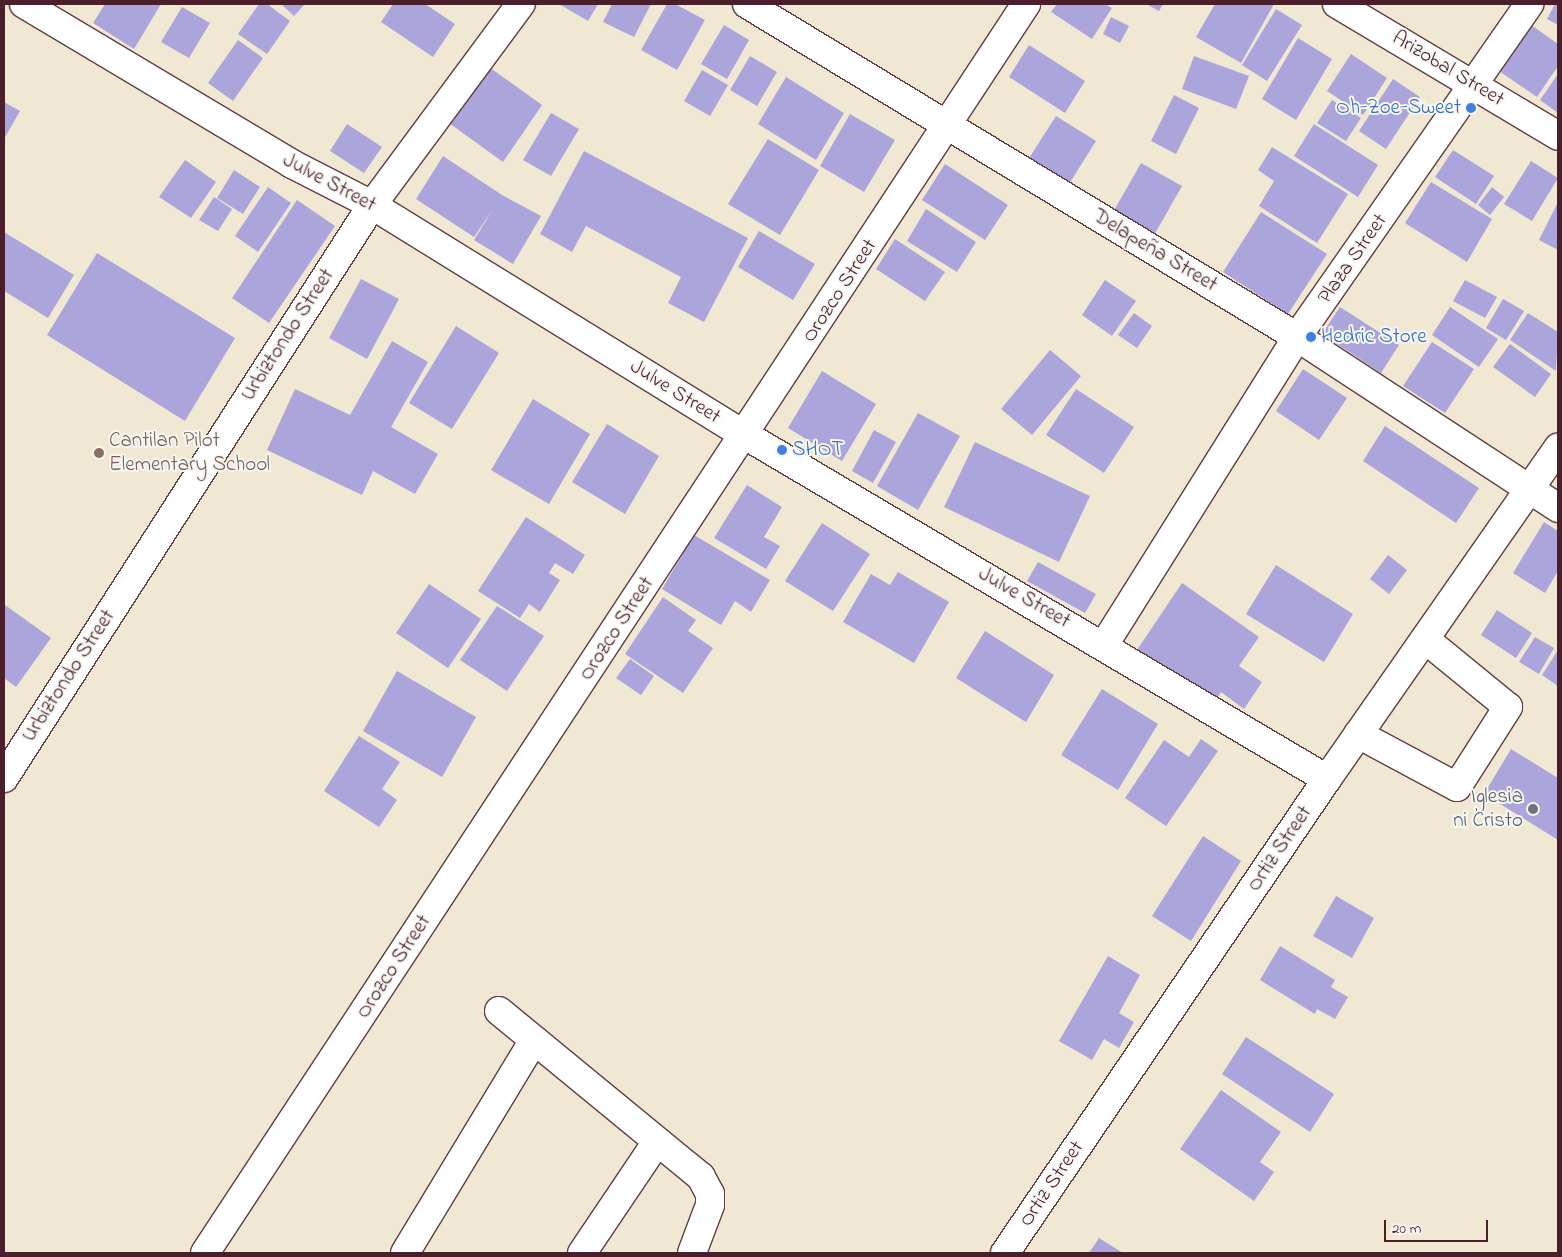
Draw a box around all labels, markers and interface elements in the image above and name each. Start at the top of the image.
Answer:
street label: Arizobal Street [1387,26,1509,112]
place label: Oh-Zoe-Sweet [1336,95,1461,121]
marker: Oh-Zoe-Sweet [1465,102,1477,114]
street label: Julve Street [278,148,380,218]
street label: Delapeña Street [1088,204,1222,298]
street label: Plaza Street [1313,209,1393,309]
street label: Orozco Street [797,234,883,348]
street label: Urbiztondo Street [236,264,340,406]
place label: Hedric Store [1321,324,1427,350]
marker: Hedric Store [1305,331,1317,343]
street label: Julve Street [625,354,725,430]
place label: Cantilan Pilot Elementary School [109,428,270,478]
place label: SHOT [792,437,844,463]
marker: SHOT [776,444,788,456]
marker: Cantilan Pilot Elementary School [93,447,105,459]
street label: Julve Street [974,562,1074,634]
street label: Orozco Street [574,572,660,686]
street label: Urbiztondo Street [17,605,121,747]
place label: Iglesia ni Cristo [1453,784,1523,834]
street label: Ortiz Street [1242,801,1318,897]
marker: Iglesia ni Cristo [1527,803,1539,815]
street label: Orozco Street [351,910,437,1024]
street label: Ortiz Street [1014,1136,1090,1232]
scale bar [1387,1210,1491,1242]
text: 20 m [1392,1218,1421,1240]

